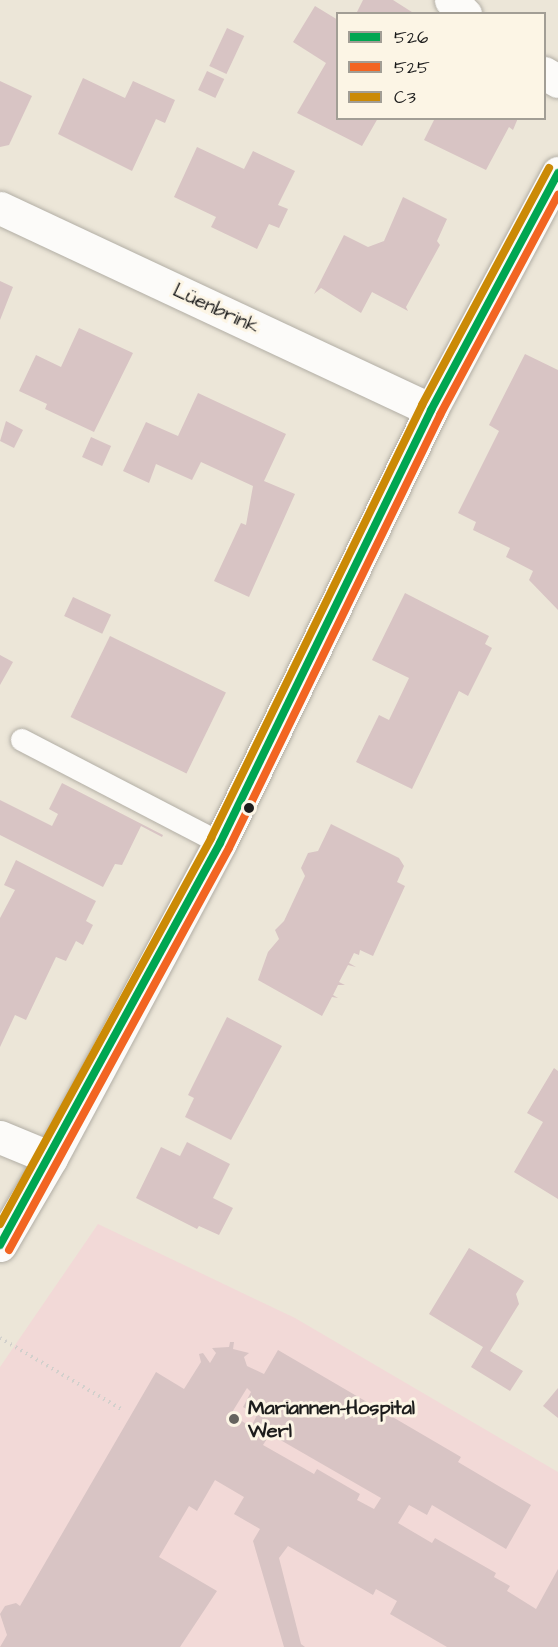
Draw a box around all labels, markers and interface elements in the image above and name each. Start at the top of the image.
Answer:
legend [336,12,546,120]
text: 526 [394,25,428,50]
text: 525 [394,55,430,80]
text: C3 [394,85,416,110]
street label: Lüenbrink [169,279,263,339]
unlabelled marker [243,802,255,814]
place label: Mariannen-Hospital Werl [248,1396,415,1443]
marker: Mariannen-Hospital Werl [225,1410,243,1428]

